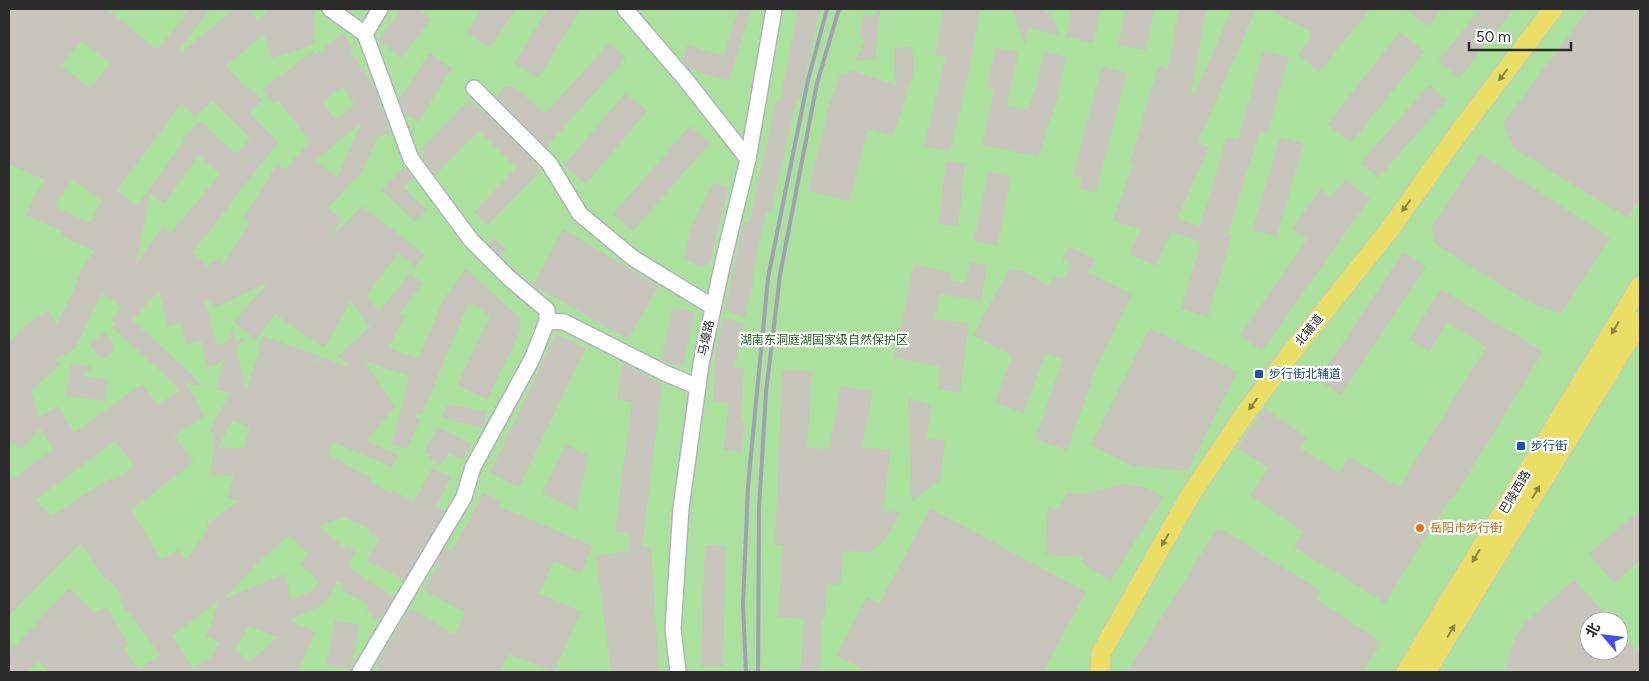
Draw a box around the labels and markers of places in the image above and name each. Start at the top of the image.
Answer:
place label: 步行街北辅道 [1269,367,1341,381]
marker: 步行街北辅道 [1253,368,1265,380]
place label: 步行街 [1531,439,1567,453]
marker: 步行街 [1515,440,1527,452]
place label: 岳阳市步行街 [1430,521,1502,535]
marker: 岳阳市步行街 [1414,522,1426,534]

